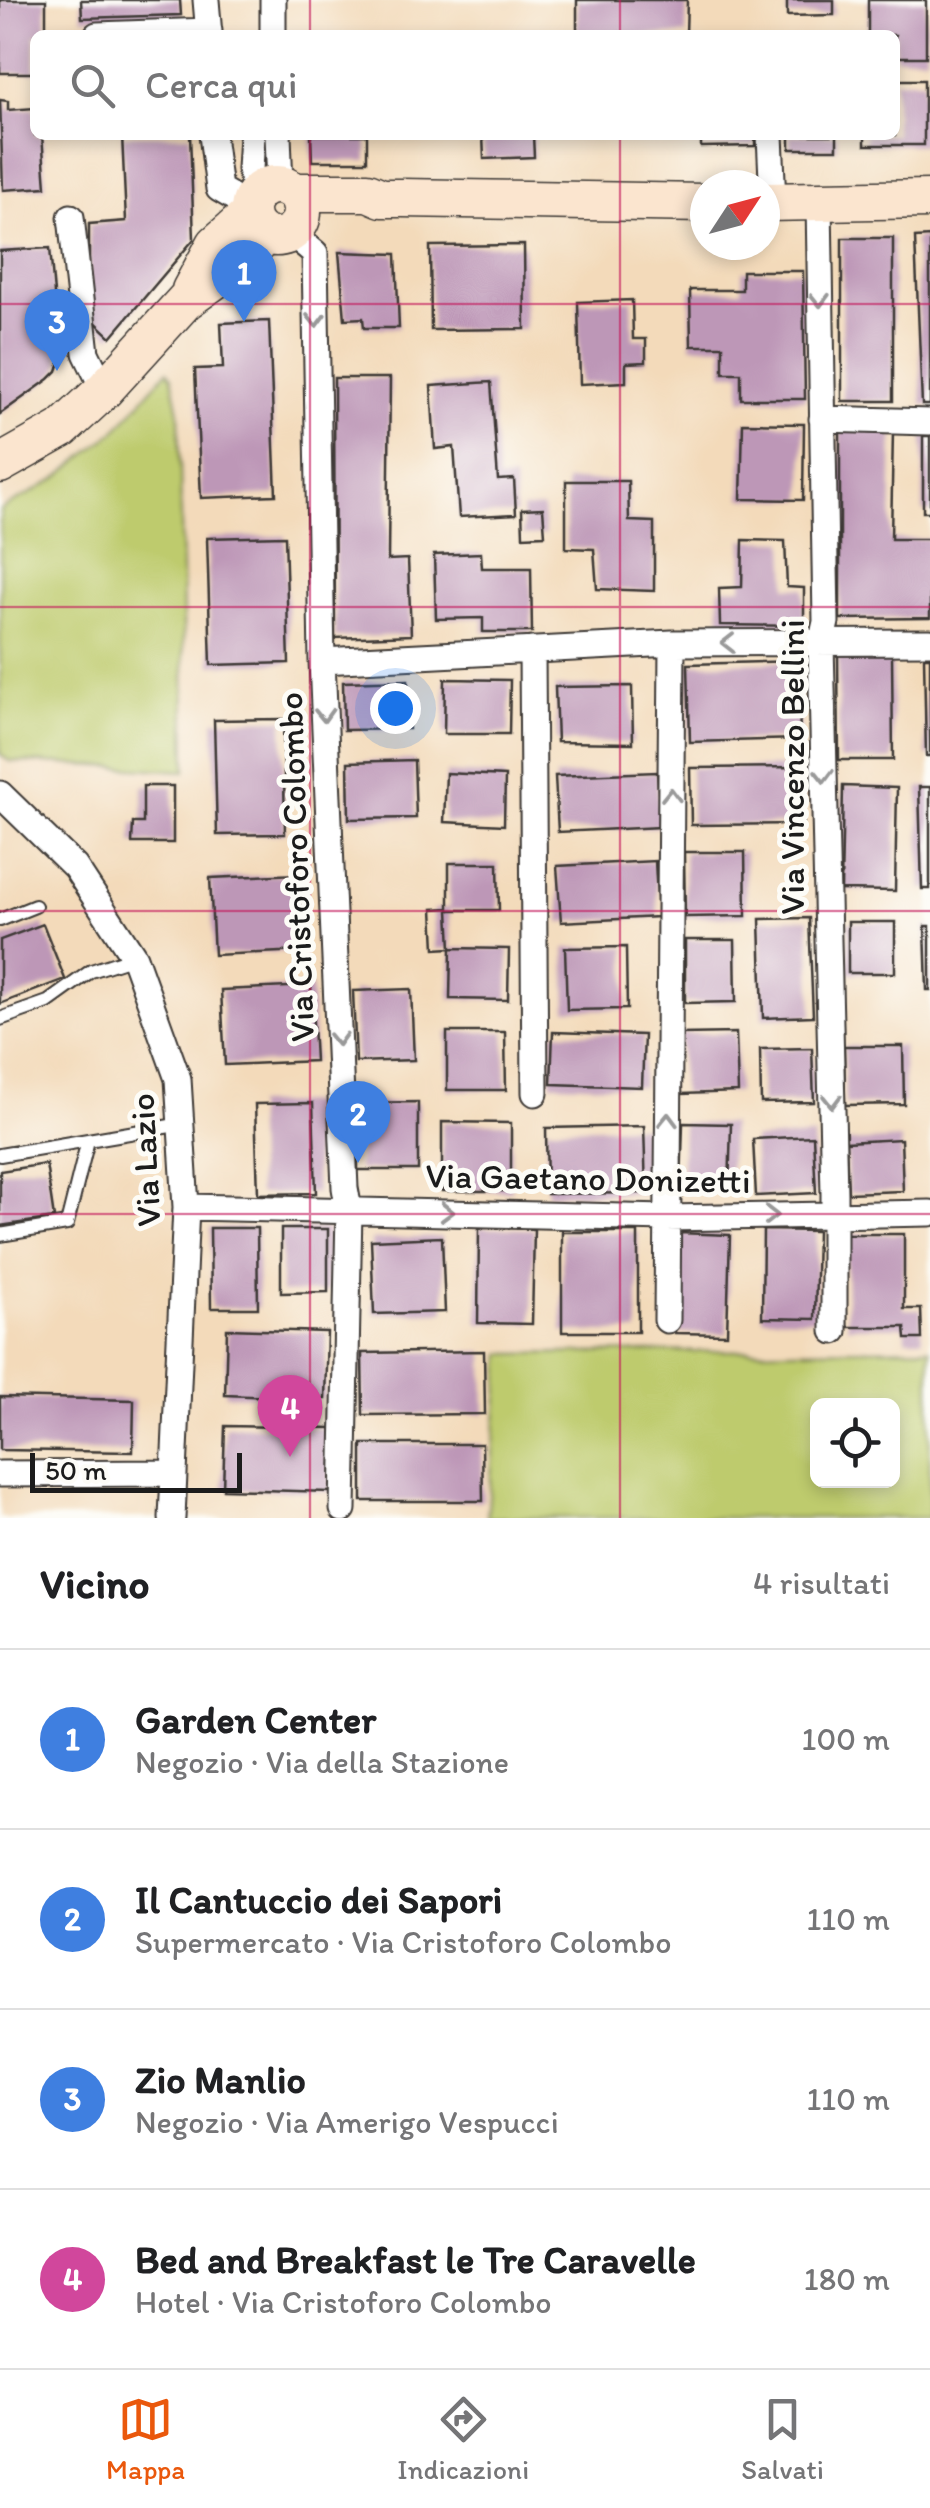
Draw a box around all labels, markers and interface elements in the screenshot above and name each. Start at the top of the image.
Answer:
search box [30,30,900,140]
icon: search [65,58,120,113]
text: Cerca qui [145,62,297,108]
north arrow [690,170,780,260]
pin: 1 [212,240,276,322]
pin: 3 [24,288,90,371]
one-way arrow [809,294,831,309]
one-way arrow [305,312,326,328]
street label: Via Vincenzo Bellini [771,619,813,915]
one-way arrow [719,632,734,654]
your location [370,683,421,734]
street label: Via Cristoforo Colombo [269,691,323,1043]
one-way arrow [314,707,335,723]
one-way arrow [814,769,835,785]
one-way arrow [660,787,682,802]
one-way arrow [328,1032,349,1048]
pin: 2 [326,1080,390,1163]
street label: Via Lazio [121,1092,169,1228]
one-way arrow [821,1094,843,1110]
one-way arrow [657,1112,679,1128]
street label: Via Gaetano Donizetti [425,1154,751,1202]
one-way arrow [439,1202,455,1223]
one-way arrow [764,1204,780,1226]
pin: 4 [258,1374,322,1457]
map controls [810,1398,900,1488]
button: locate [810,1398,900,1488]
scale bar [30,1448,242,1492]
text: 50 m [45,1453,107,1487]
text: Vicino [40,1558,150,1609]
text: 4 risultati [753,1564,890,1602]
text: Garden Center [135,1697,376,1743]
text: 1 [65,1720,80,1758]
text: 100 m [802,1720,890,1758]
text: Negozio · Via della Stazione [135,1743,509,1781]
text: Il Cantuccio dei Sapori [135,1877,502,1923]
text: 2 [64,1900,81,1938]
text: 110 m [806,1900,890,1938]
text: Supermercato · Via Cristoforo Colombo [135,1923,671,1961]
text: Zio Manlio [135,2057,306,2103]
text: 3 [64,2080,81,2118]
text: 110 m [806,2080,890,2118]
text: Negozio · Via Amerigo Vespucci [135,2103,559,2141]
text: Bed and Breakfast le Tre Caravelle [135,2237,696,2283]
text: 4 [63,2260,82,2298]
text: 180 m [804,2260,890,2298]
text: Hotel · Via Cristoforo Colombo [135,2283,552,2321]
tab: Mappa [106,2392,185,2486]
tab: Indicazioni [397,2392,529,2486]
tab: Salvati [741,2392,824,2486]

